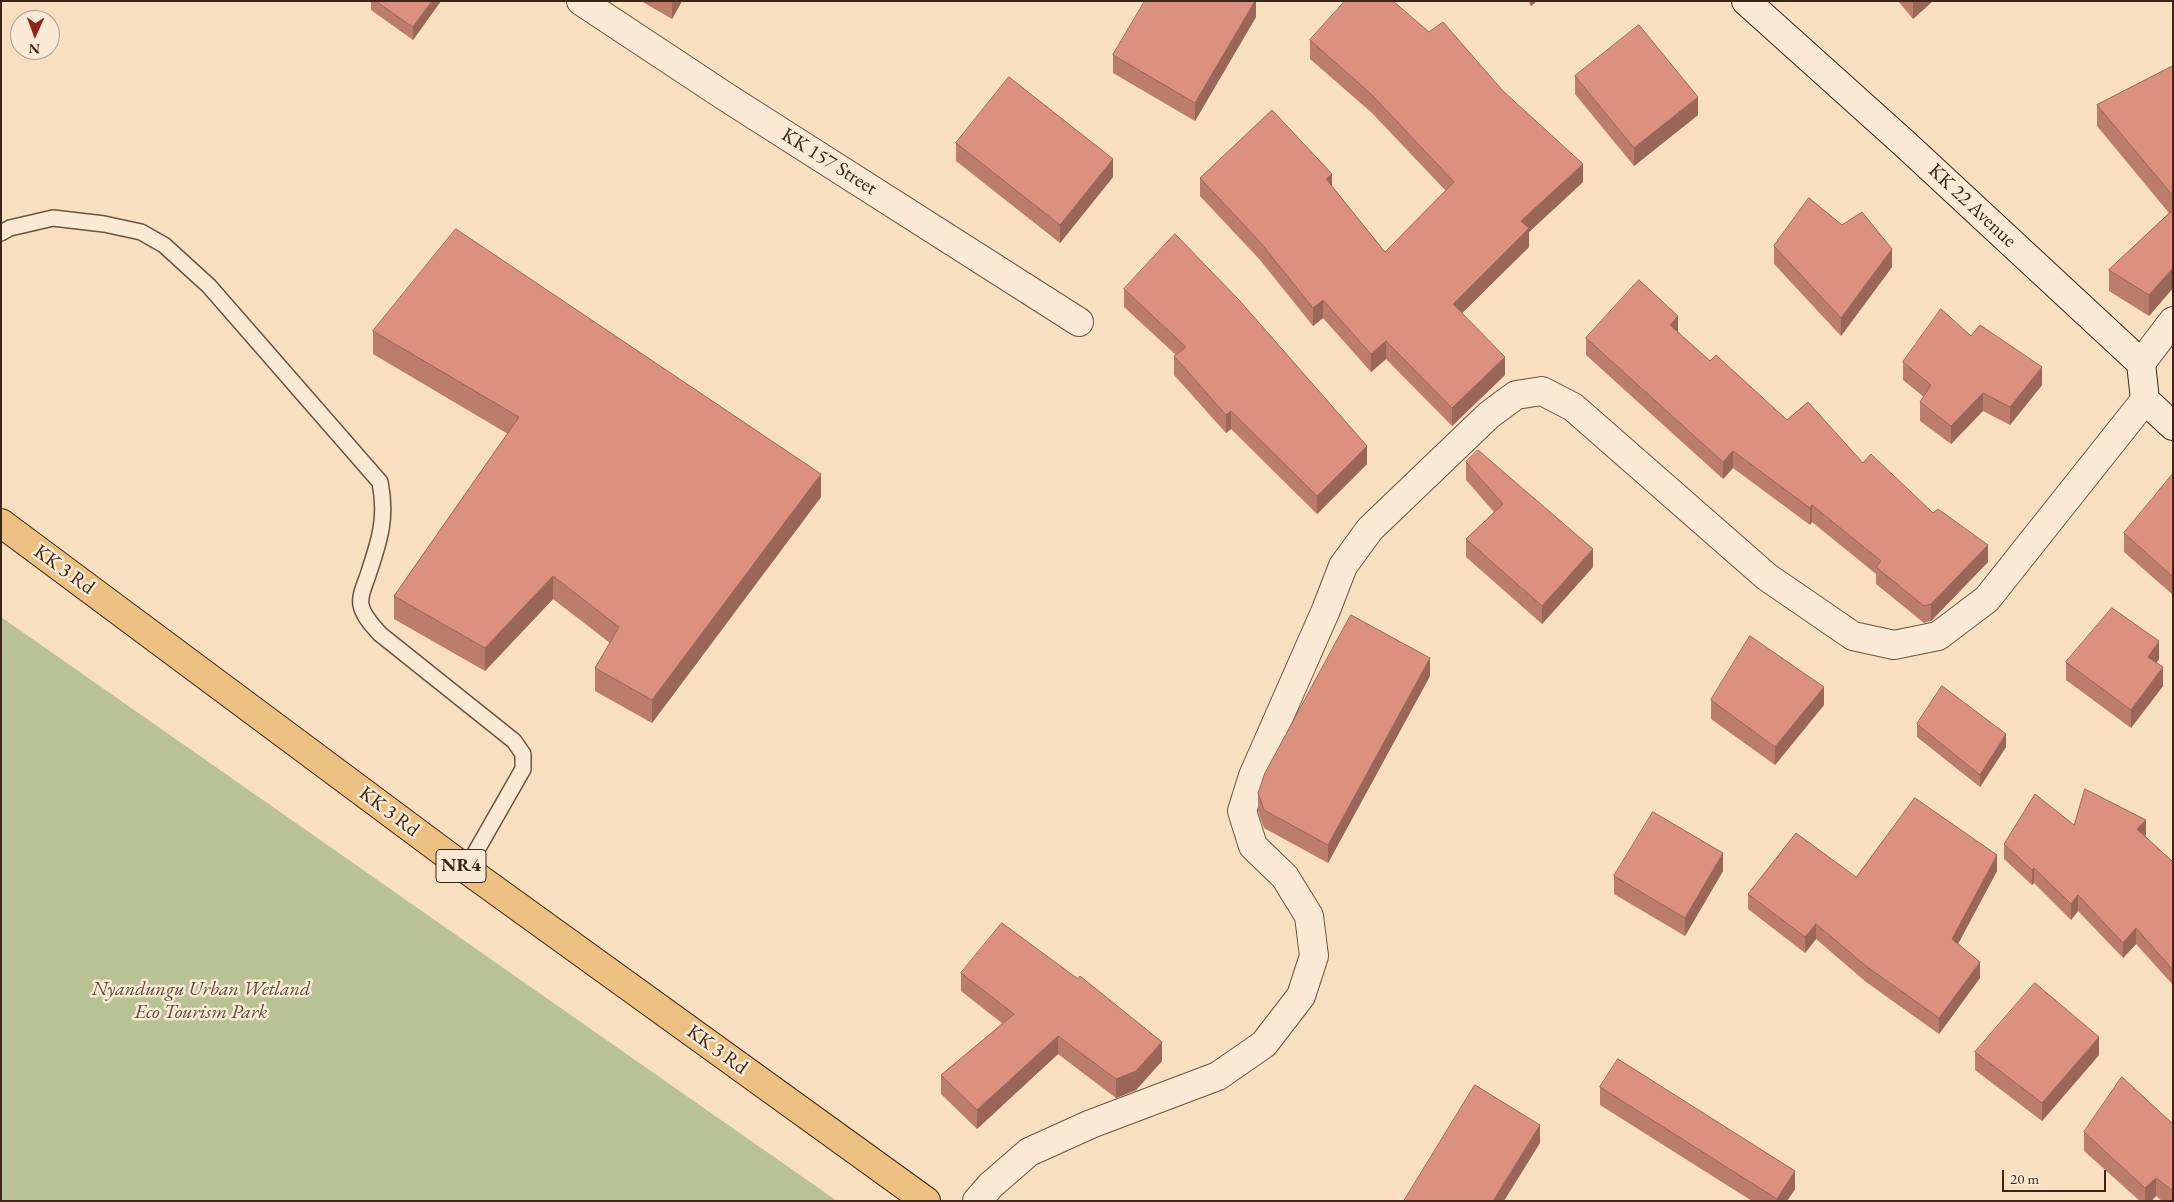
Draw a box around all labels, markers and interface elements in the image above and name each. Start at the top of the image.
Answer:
north arrow [10,10,60,60]
text: N [29,40,40,58]
street label: KK 157 Street [777,123,881,201]
street label: KK 22 Avenue [1923,159,2021,253]
street label: KK 3 Rd [29,540,99,600]
street label: KK 3 Rd [354,782,424,842]
road number: NR4 [436,849,486,882]
park label: Nyandungu Urban Wetland Eco Tourism Park [92,978,310,1025]
street label: KK 3 Rd [682,1020,752,1080]
scale bar [2004,1160,2108,1192]
text: 20 m [2010,1169,2039,1188]

